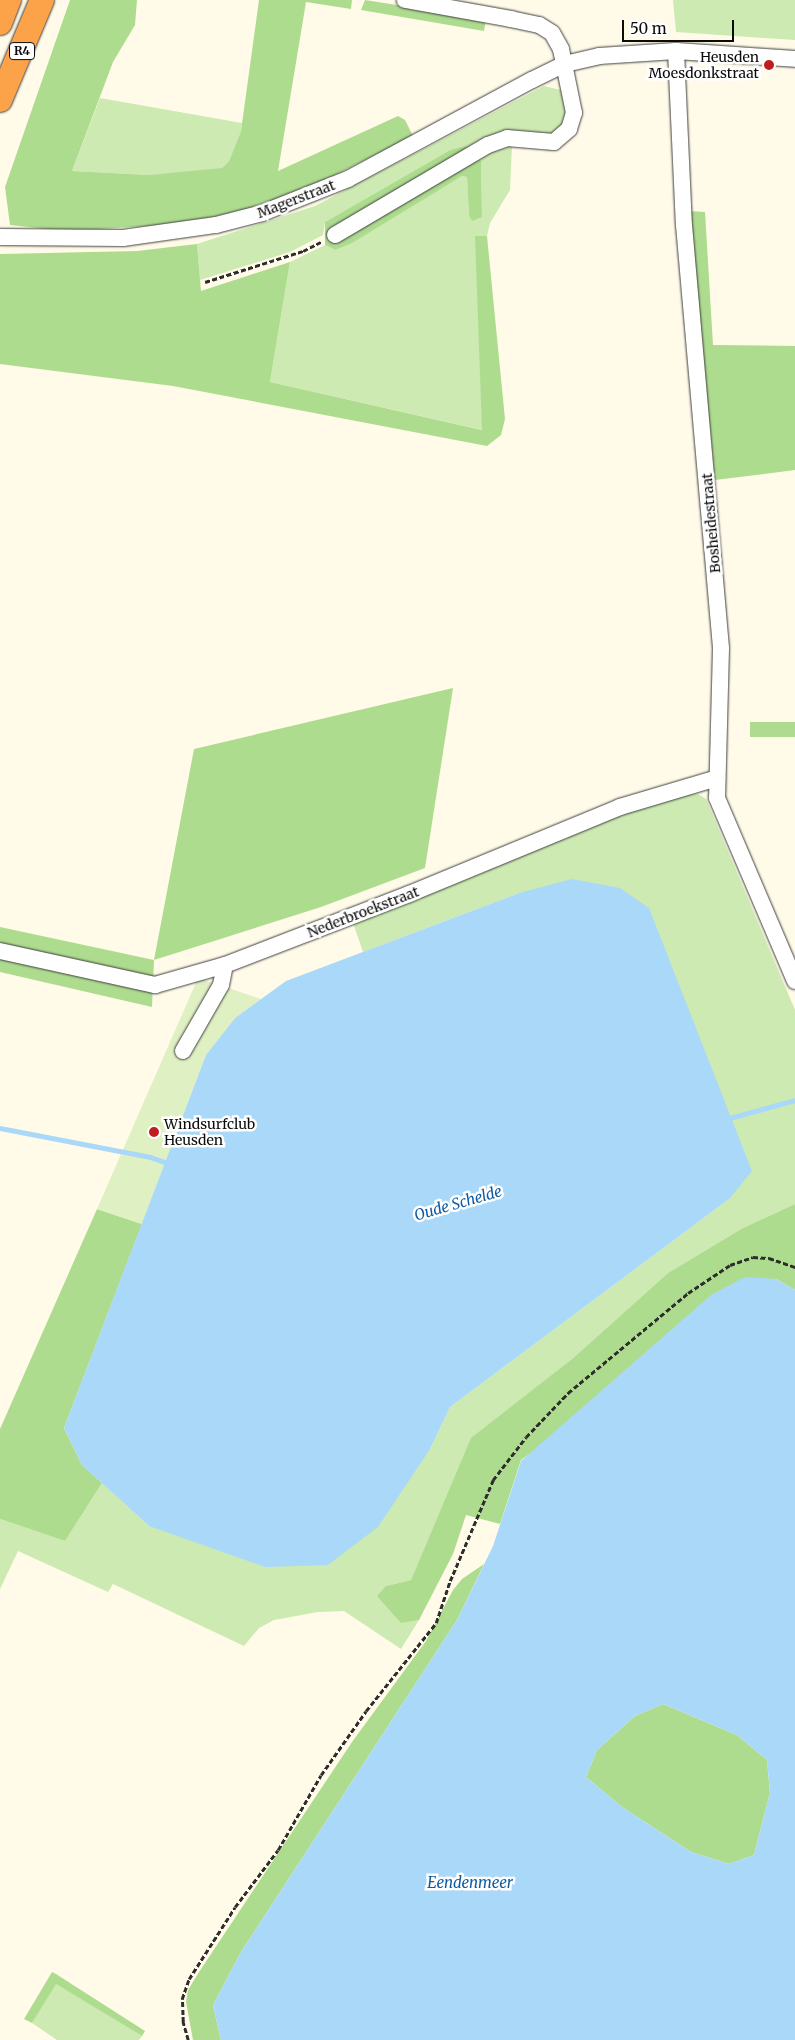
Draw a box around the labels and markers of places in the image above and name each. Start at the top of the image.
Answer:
place label: Heusden Moesdonkstraat [649,49,759,82]
marker: Heusden Moesdonkstraat [763,59,775,71]
place label: Windsurfclub Heusden [164,1116,255,1148]
marker: Windsurfclub Heusden [148,1126,160,1138]

